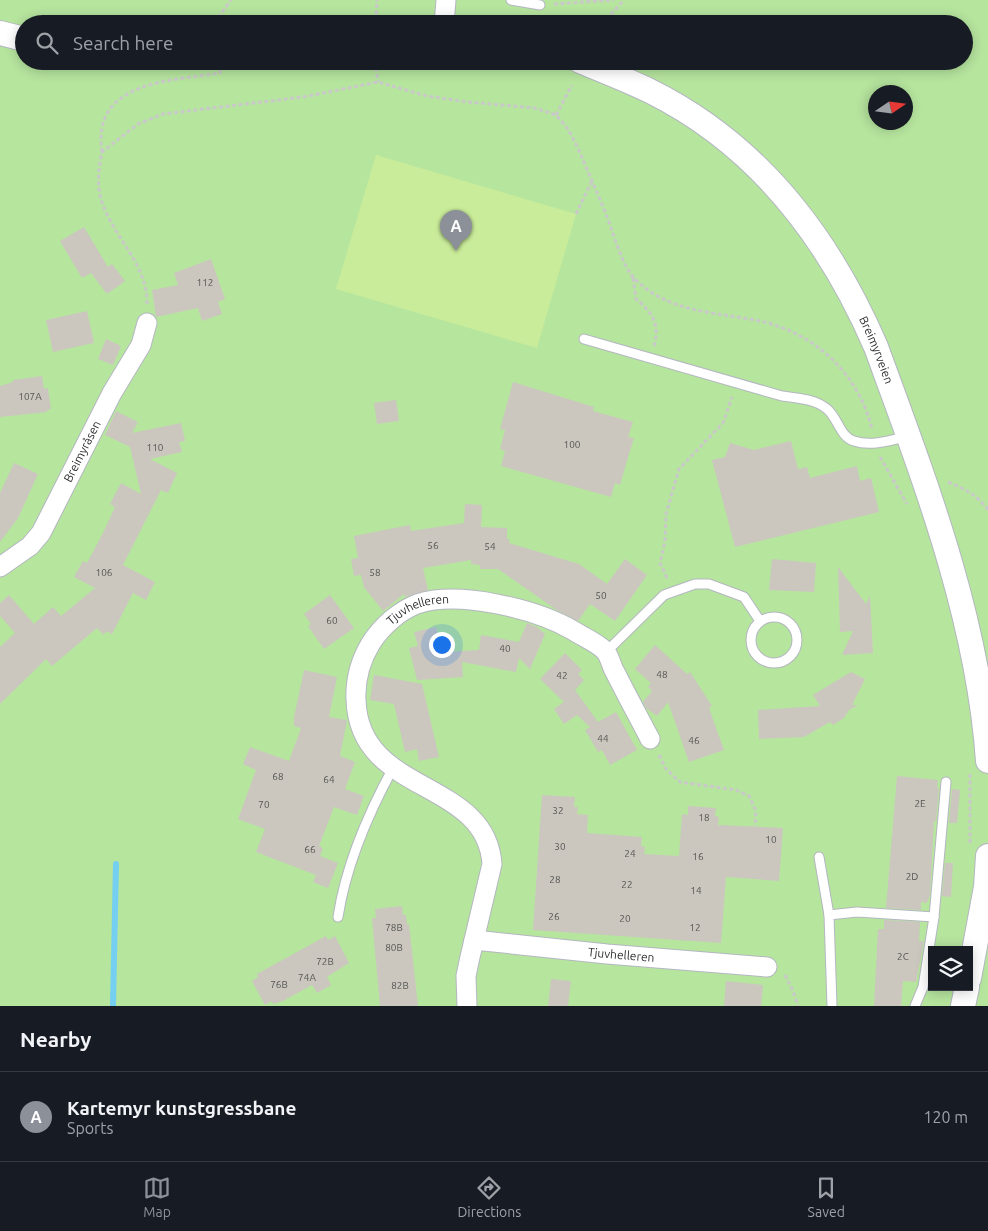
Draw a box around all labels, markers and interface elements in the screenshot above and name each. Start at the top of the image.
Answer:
search box [15,15,973,70]
icon: search [33,29,61,57]
text: Search here [73,32,173,54]
north arrow [868,85,913,130]
pin: A [440,210,472,251]
house number: 112 [197,277,213,288]
street label: Breimyrveien [857,314,896,385]
house number: 107A [18,391,42,402]
street label: Breimyråsen [61,418,103,484]
house number: 100 [564,439,581,450]
house number: 110 [147,442,164,453]
house number: 56 [427,540,439,551]
house number: 54 [484,541,496,552]
house number: 106 [96,567,113,578]
house number: 58 [369,567,381,578]
house number: 50 [595,590,607,601]
street label: Tjuvhelleren [384,592,449,627]
house number: 60 [326,615,338,626]
your location [429,632,455,658]
house number: 40 [499,643,511,654]
house number: 48 [656,669,668,680]
house number: 42 [556,670,568,681]
house number: 44 [597,733,609,744]
house number: 46 [688,735,700,746]
house number: 68 [272,771,284,782]
house number: 64 [323,774,335,785]
house number: 2E [914,798,926,809]
house number: 70 [258,799,270,810]
house number: 32 [552,805,564,816]
house number: 18 [698,812,710,823]
house number: 10 [765,834,777,845]
house number: 30 [554,841,566,852]
house number: 66 [304,844,316,855]
house number: 24 [624,848,636,859]
house number: 16 [692,851,704,862]
house number: 2D [906,871,918,882]
house number: 28 [549,874,561,885]
house number: 22 [621,879,633,890]
house number: 14 [690,885,702,896]
house number: 26 [548,911,560,922]
house number: 20 [619,913,631,924]
house number: 78B [385,922,403,933]
house number: 12 [689,922,701,933]
house number: 80B [385,942,403,953]
street label: Tjuvhelleren [587,945,655,964]
map controls [928,946,973,991]
button: layers [928,946,973,991]
house number: 2C [897,951,909,962]
house number: 72B [316,956,334,967]
house number: 74A [298,972,316,983]
house number: 76B [270,979,288,990]
house number: 82B [391,980,409,991]
text: Nearby [20,1027,91,1051]
text: Kartemyr kunstgressbane [67,1097,296,1119]
text: A [30,1108,42,1126]
text: 120 m [923,1108,968,1126]
text: Sports [67,1119,113,1137]
tab: Map [143,1174,171,1220]
tab: Directions [457,1174,521,1220]
tab: Saved [808,1174,845,1220]

